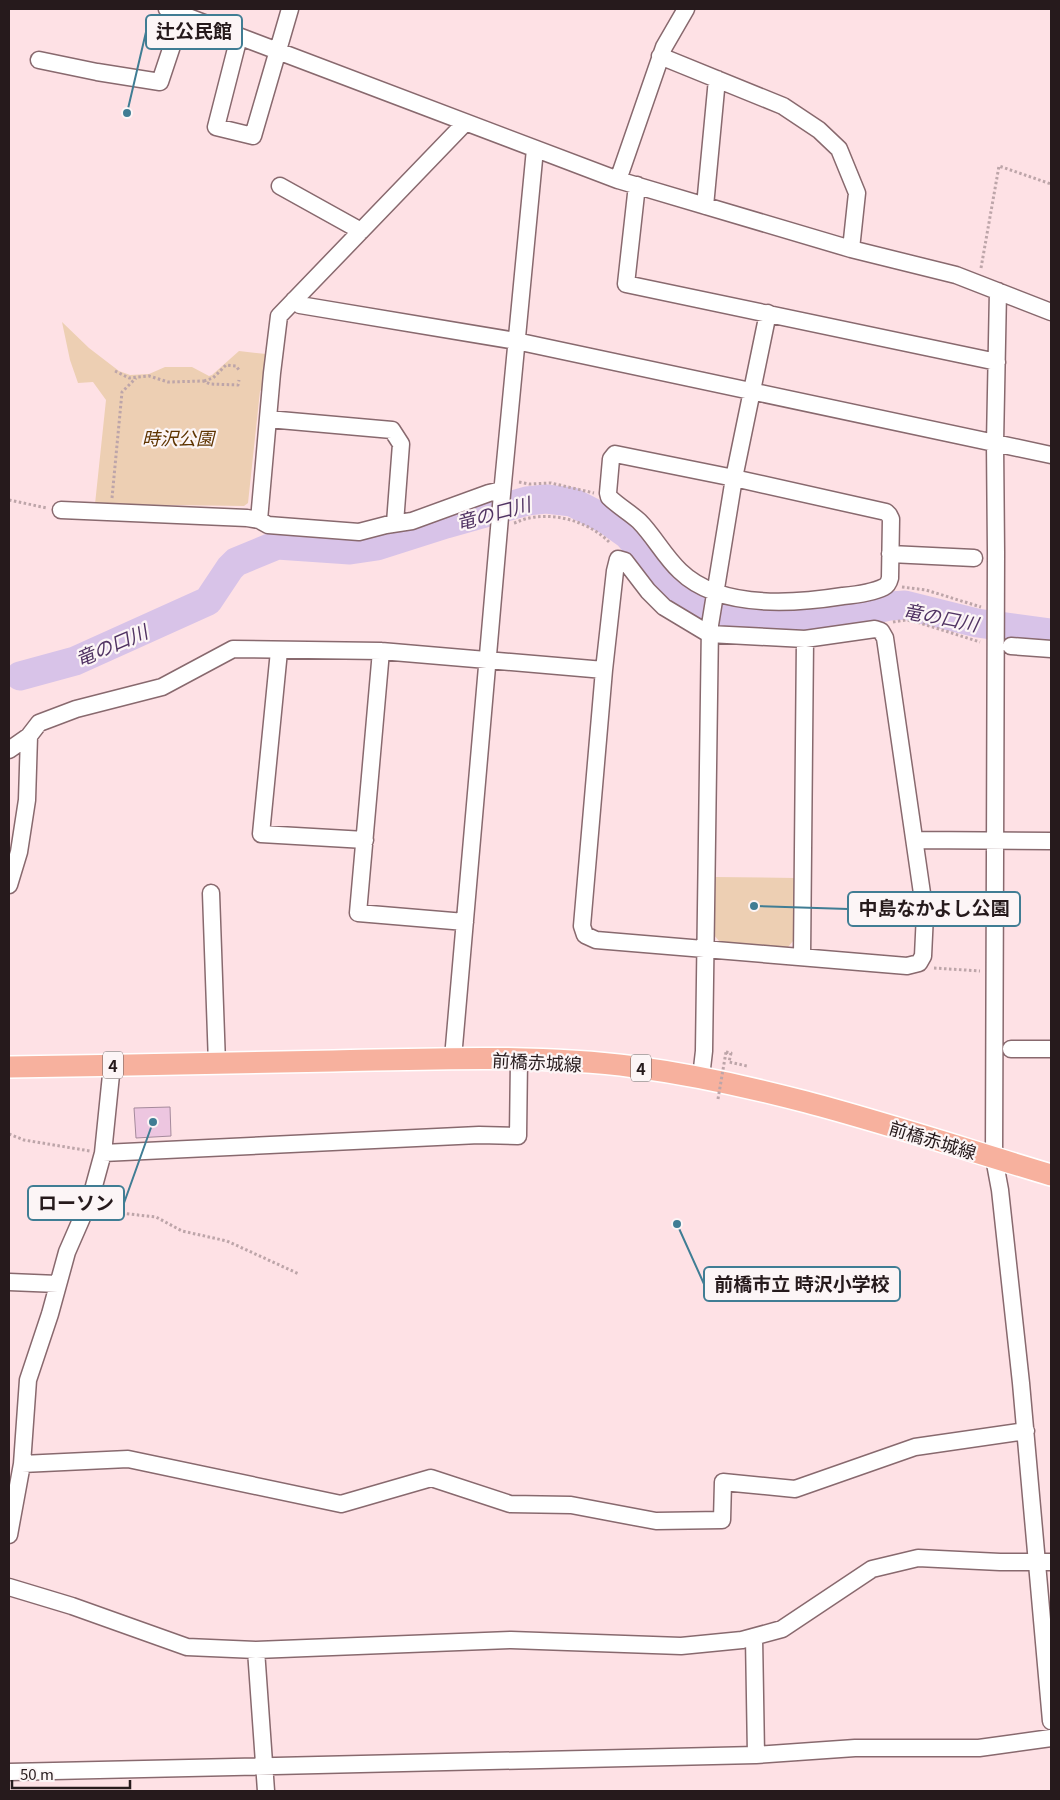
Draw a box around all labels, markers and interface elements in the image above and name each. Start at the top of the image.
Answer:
callout: 辻公民館 [146,15,242,49]
text: 辻公民館 [156,16,232,43]
park label: 時沢公園 [142,424,217,450]
water label: 竜の口川 [453,489,535,535]
water label: 竜の口川 [901,595,983,637]
water label: 竜の口川 [71,616,153,671]
callout: 中島なかよし公園 [848,892,1020,926]
text: 中島なかよし公園 [858,893,1010,920]
street label: 前橋赤城線 [491,1046,583,1076]
road number: 4 [103,1052,123,1078]
road number: 4 [631,1054,651,1082]
street label: 前橋赤城線 [886,1113,980,1165]
callout: ローソン [28,1186,124,1220]
text: ローソン [38,1188,114,1215]
callout: 前橋市立 時沢小学校 [704,1267,900,1301]
text: 前橋市立 時沢小学校 [714,1269,890,1296]
scale bar [12,1758,130,1790]
text: 50 m [20,1763,54,1784]

